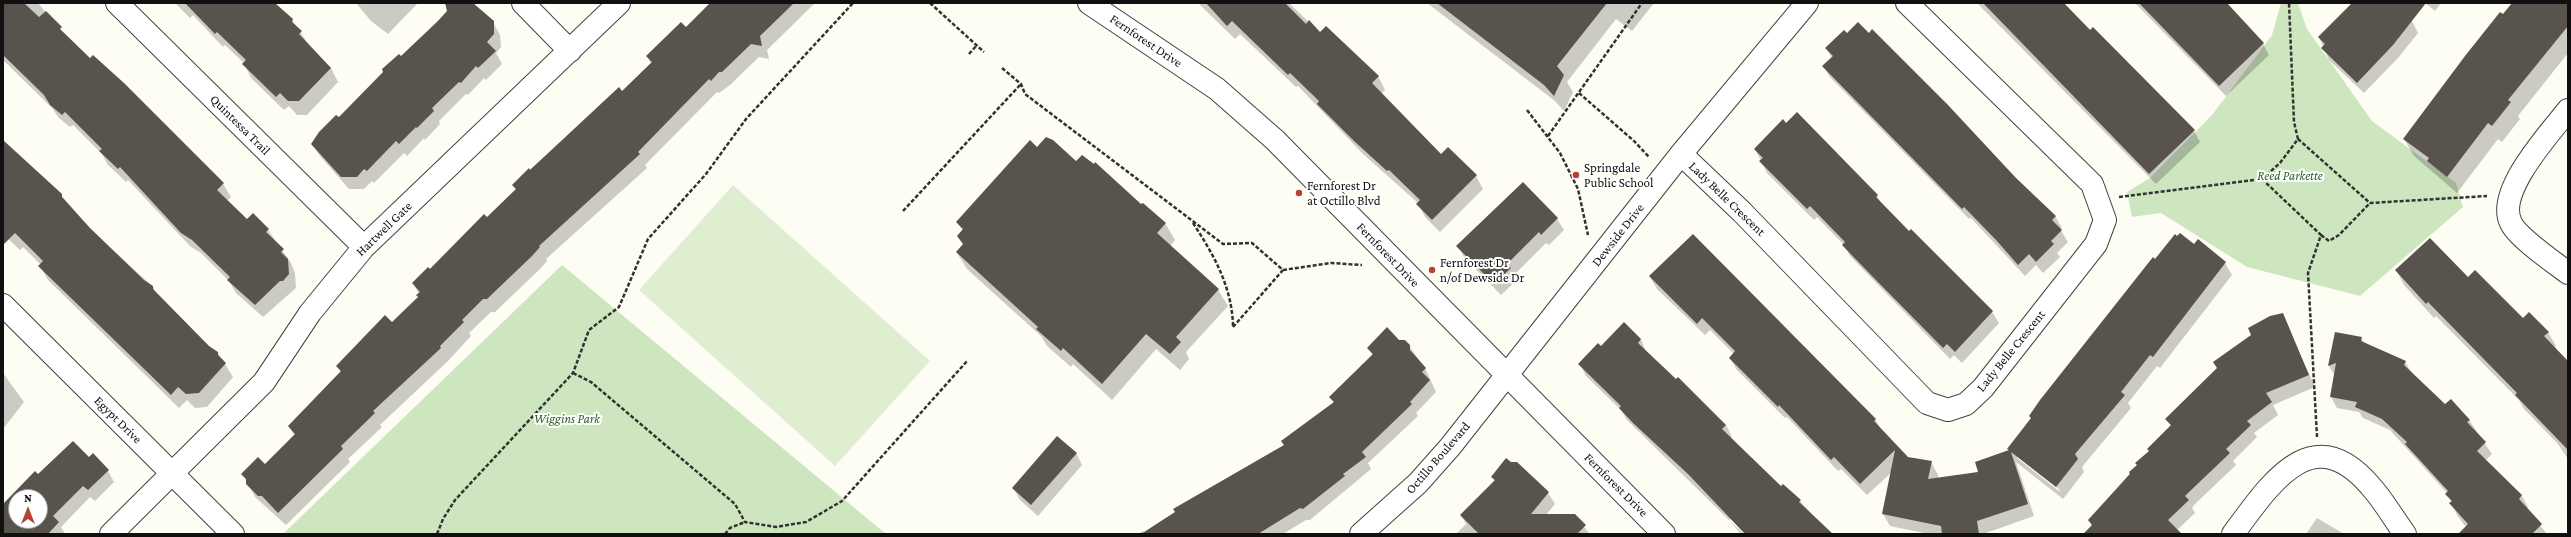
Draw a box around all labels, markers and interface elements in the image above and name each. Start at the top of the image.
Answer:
street label: Fernforest Drive [1107,11,1185,71]
street label: Quintessa Trail [207,92,273,158]
street label: Lady Belle Crescent [1685,158,1769,240]
place label: Springdale Public School [1584,160,1653,191]
park label: Reed Parkette [2257,168,2323,184]
marker: Springdale Public School [1571,170,1581,180]
place label: Fernforest Dr at Octillo Blvd [1307,178,1381,209]
marker: Fernforest Dr at Octillo Blvd [1294,188,1304,198]
street label: Hartwell Gate [353,198,415,260]
street label: Dewside Drive [1589,200,1647,270]
street label: Fernforest Drive [1353,219,1423,291]
place label: Fernforest Dr n/of Dewside Dr [1440,255,1524,286]
marker: Fernforest Dr n/of Dewside Dr [1427,265,1437,275]
street label: Lady Belle Crescent [1973,307,2049,395]
street label: Egypt Drive [91,393,145,447]
park label: Wiggins Park [534,411,600,427]
street label: Octillo Boulevard [1403,419,1473,497]
street label: Fernforest Drive [1581,450,1651,520]
north arrow [8,489,48,529]
text: N [24,492,32,504]

